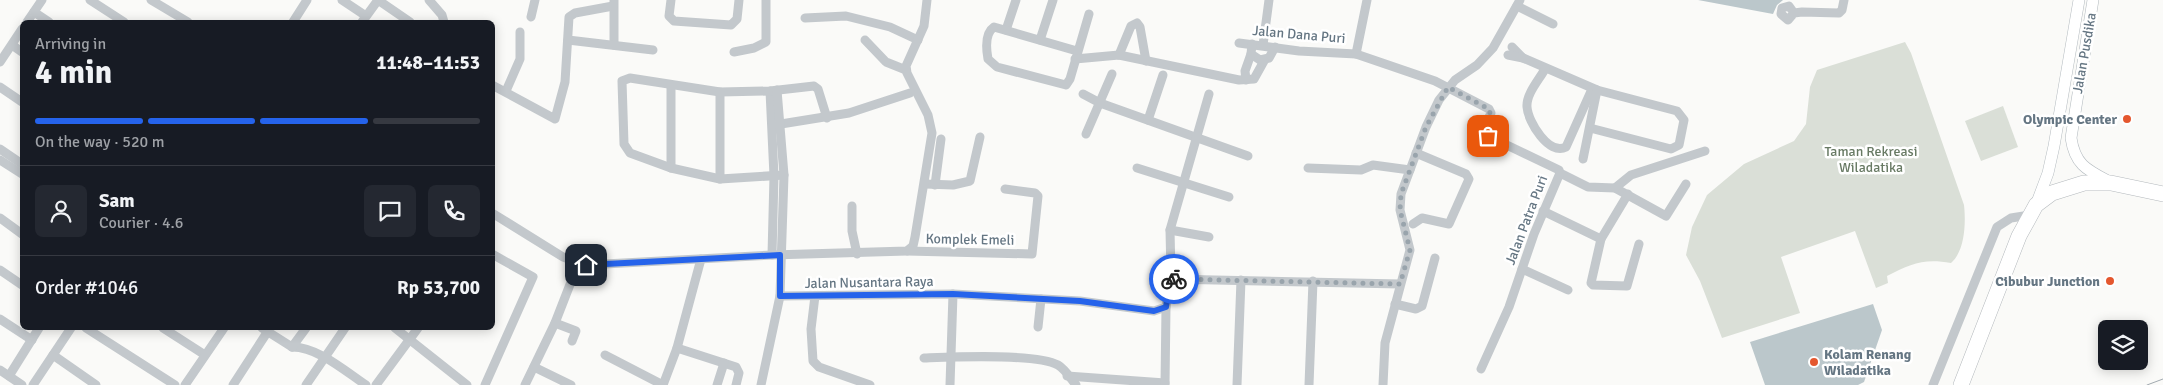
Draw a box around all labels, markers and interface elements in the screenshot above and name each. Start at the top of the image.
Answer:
street label: Jalan Pusdika [2069,11,2100,95]
street label: Jalan Dana Puri [1252,22,1346,47]
text: Arriving in [35,34,106,54]
text: 11:48–11:53 [376,51,480,75]
text: 4 min [35,53,112,92]
place label: Olympic Center [2023,111,2117,128]
marker: Olympic Center [2121,113,2133,125]
pin [1467,115,1509,157]
icon: bag [1474,122,1502,150]
text: On the way · 520 m [35,132,165,152]
park label: Taman Rekreasi Wiladatika [1824,143,1918,176]
street label: Jalan Patra Puri [1502,173,1551,267]
button: person [35,185,87,237]
button: chat [364,185,416,237]
button: phone [428,185,480,237]
text: Sam [99,189,135,213]
text: Courier · 4.6 [99,213,183,233]
street label: Komplek Emeli [925,230,1015,249]
pin [565,244,607,286]
icon: home [572,251,600,279]
courier [1149,254,1199,304]
icon: bike [1160,265,1188,293]
street label: Jalan Nusantara Raya [804,273,934,292]
place label: Cibubur Junction [1995,273,2100,290]
marker: Cibubur Junction [2104,275,2116,287]
text: Order #1046 [35,276,138,300]
text: Rp 53,700 [397,276,480,300]
map controls [2098,320,2148,370]
button: layers [2098,320,2148,370]
place label: Kolam Renang Wiladatika [1824,346,1912,379]
marker: Kolam Renang Wiladatika [1808,356,1820,368]

